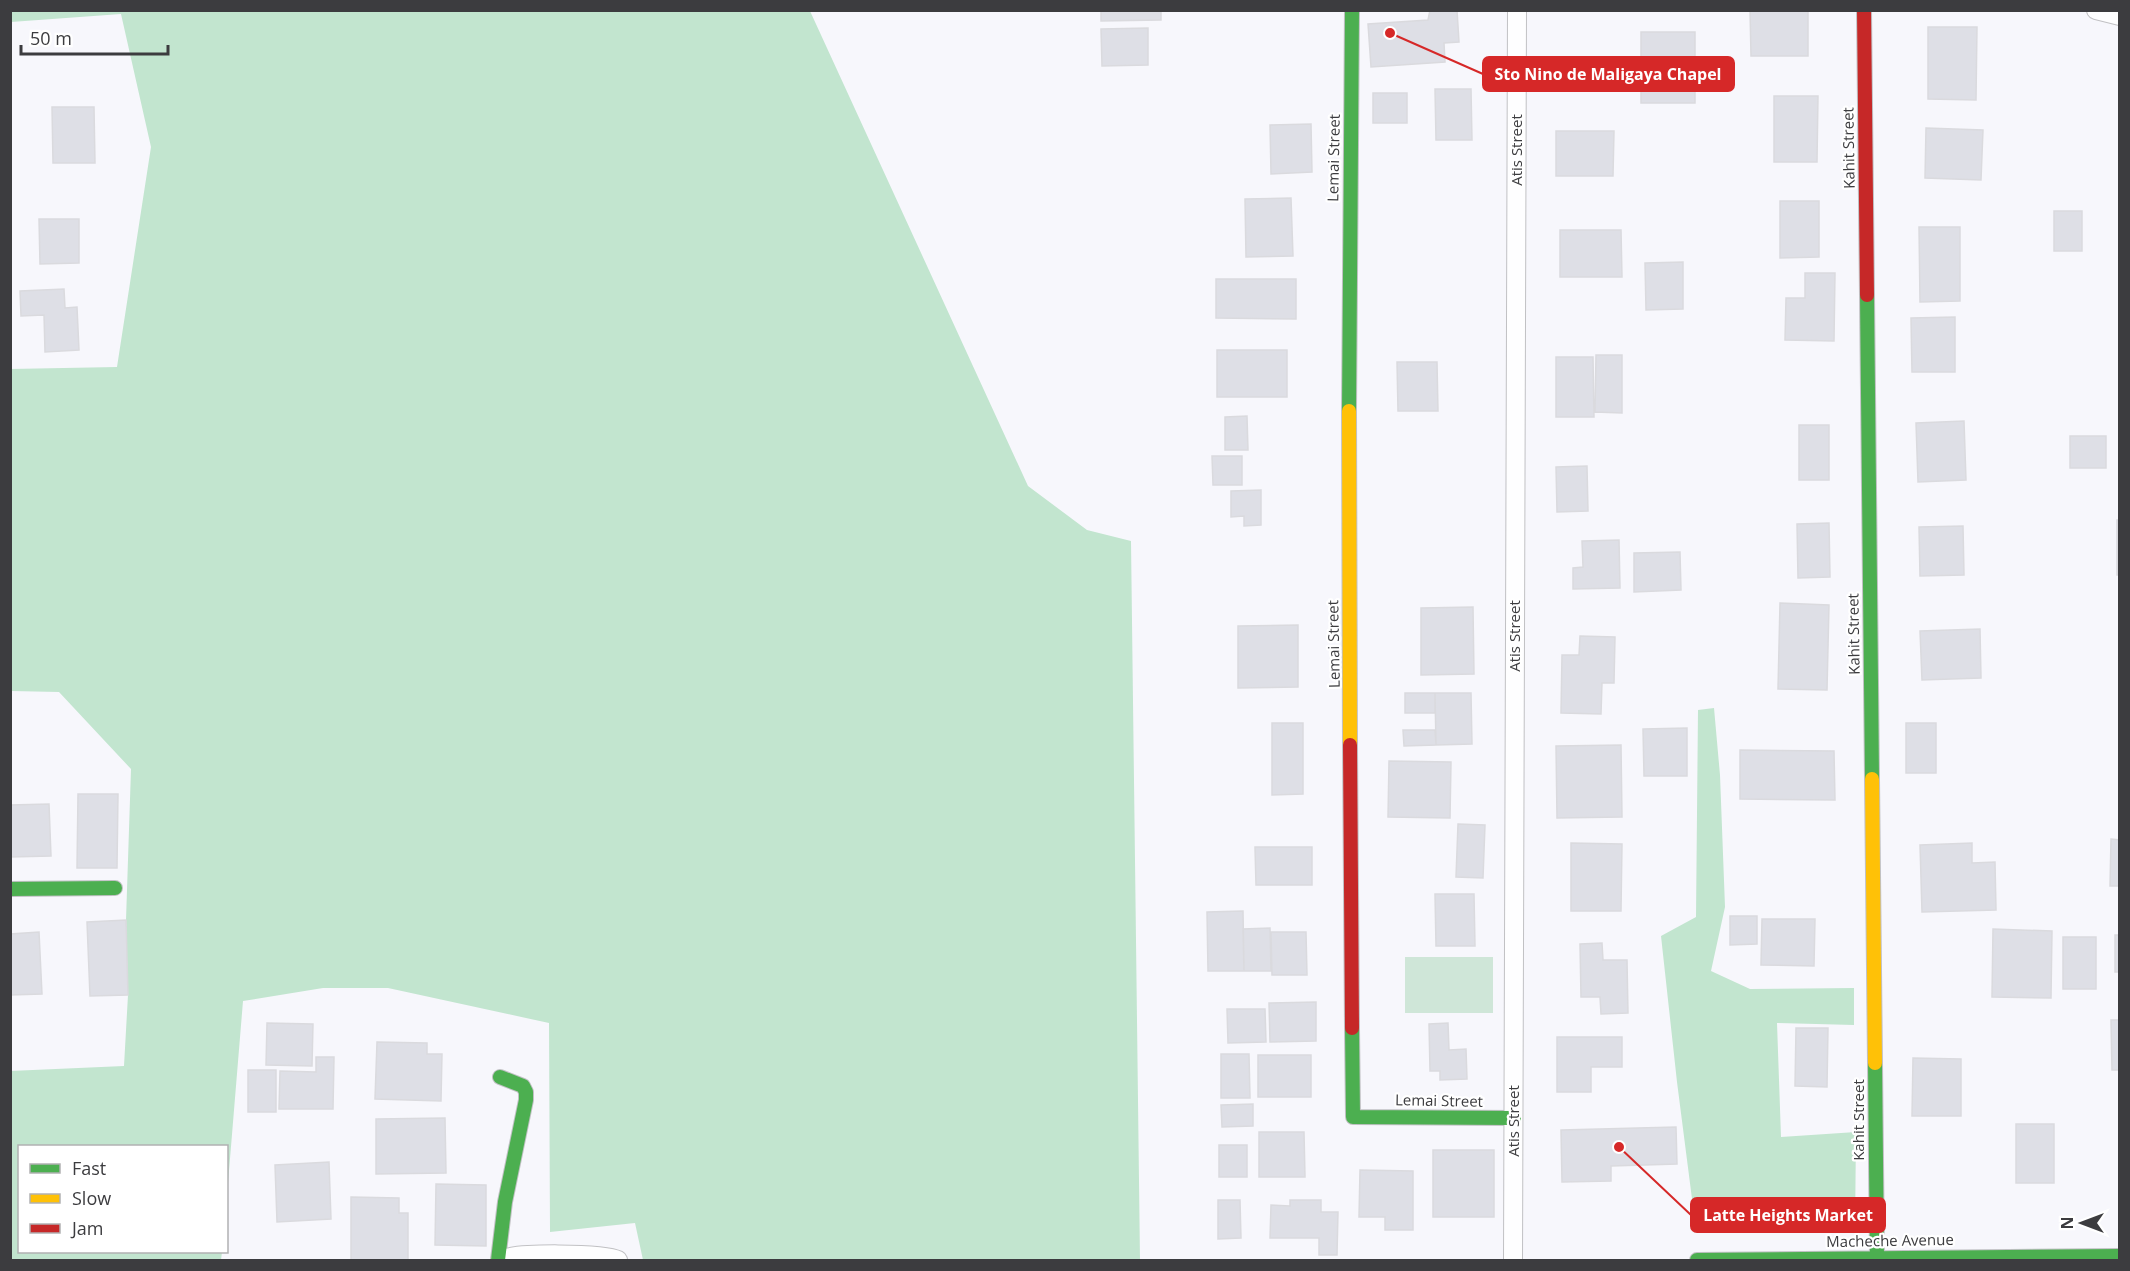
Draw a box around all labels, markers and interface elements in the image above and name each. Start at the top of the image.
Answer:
scale bar [21,18,168,56]
text: 50 m [30,26,72,50]
callout: Sto Nino de Maligaya Chapel [1483,57,1734,91]
text: Sto Nino de Maligaya Chapel [1495,63,1722,85]
street label: Kahit Street [1837,107,1859,189]
street label: Lemai Street [1322,114,1344,202]
street label: Atis Street [1506,114,1526,186]
street label: Kahit Street [1842,593,1864,675]
street label: Lemai Street [1322,600,1344,688]
street label: Atis Street [1504,600,1524,672]
street label: Kahit Street [1848,1079,1868,1161]
street label: Atis Street [1503,1085,1523,1157]
street label: Lemai Street [1395,1089,1483,1111]
legend [18,1145,228,1253]
text: Fast [72,1156,106,1180]
text: Slow [72,1186,111,1210]
north arrow [2052,1193,2112,1253]
callout: Latte Heights Market [1691,1198,1885,1232]
text: Latte Heights Market [1703,1204,1873,1226]
text: Jam [70,1216,104,1240]
text: N [2056,1216,2078,1230]
street label: Macheche Avenue [1826,1229,1954,1251]

